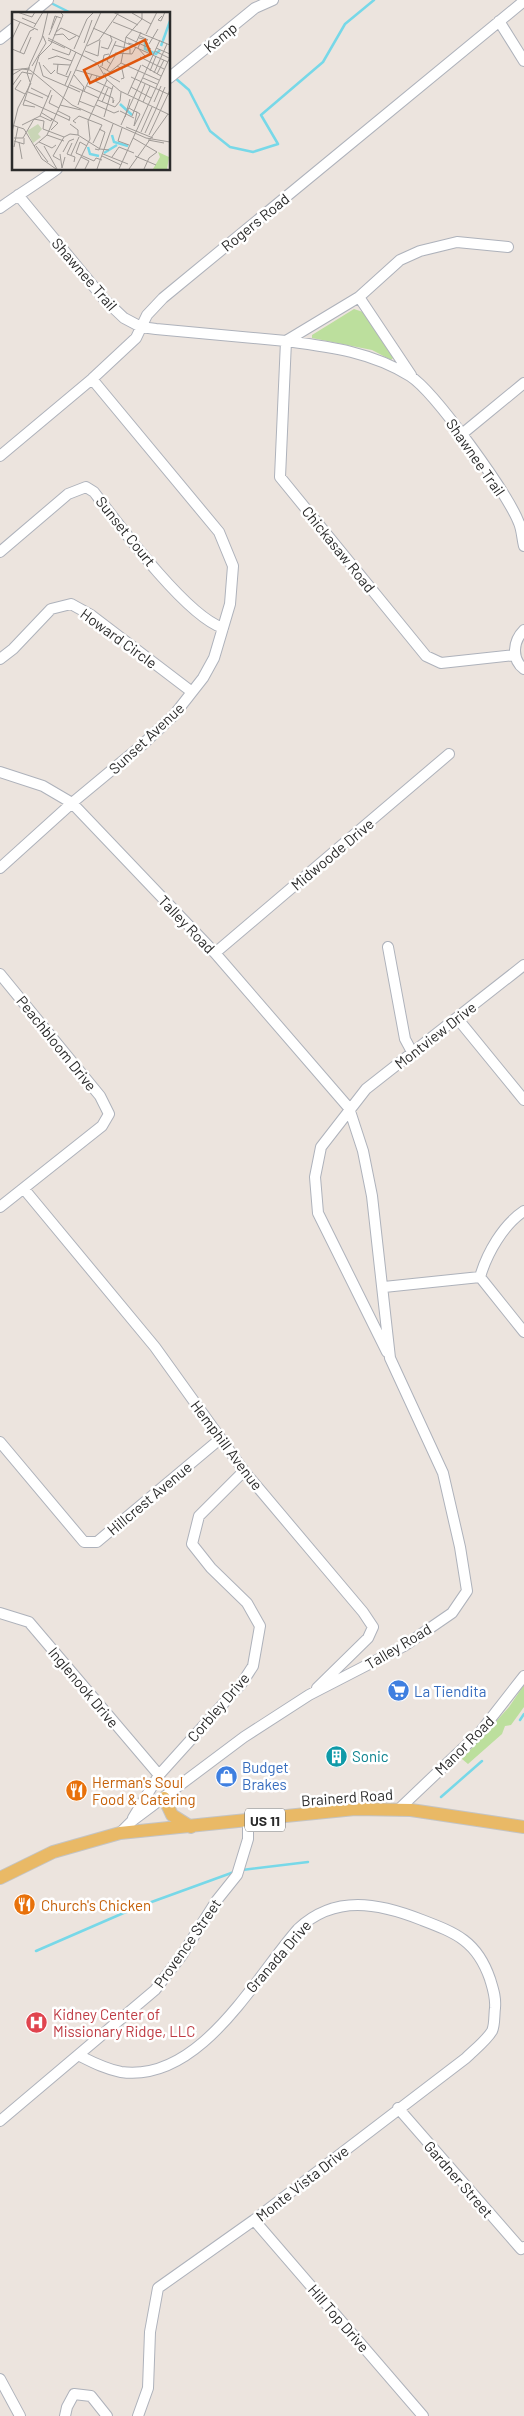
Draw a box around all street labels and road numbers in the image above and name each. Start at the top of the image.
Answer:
street label: Kemp [200,18,240,56]
street label: Rogers Road [217,189,293,255]
street label: Shawnee Trail [49,234,121,314]
street label: Shawnee Trail [443,415,509,499]
street label: Sunset Court [92,492,160,570]
street label: Chickasaw Road [299,502,379,596]
street label: Howard Circle [77,604,161,672]
street label: Sunset Avenue [105,699,187,777]
street label: Midwoode Drive [287,814,377,894]
street label: Talley Road [155,891,219,957]
street label: Peachbloom Drive [13,992,101,1094]
street label: Montview Drive [391,998,479,1072]
street label: Hemphill Avenue [187,1396,267,1494]
street label: Hillcrest Avenue [103,1457,195,1539]
street label: Talley Road [362,1619,434,1673]
street label: Inglenook Drive [45,1643,123,1731]
street label: Corbley Drive [183,1669,253,1745]
street label: Manor Road [431,1712,497,1778]
street label: Brainerd Road [300,1785,394,1809]
road number: US 11 [245,1808,285,1832]
street label: Provence Street [150,1895,224,1991]
street label: Granada Drive [242,1916,314,1996]
street label: Gardner Street [421,2137,497,2221]
street label: Monte Vista Drive [252,2141,352,2225]
street label: Hill Top Drive [305,2280,373,2356]

